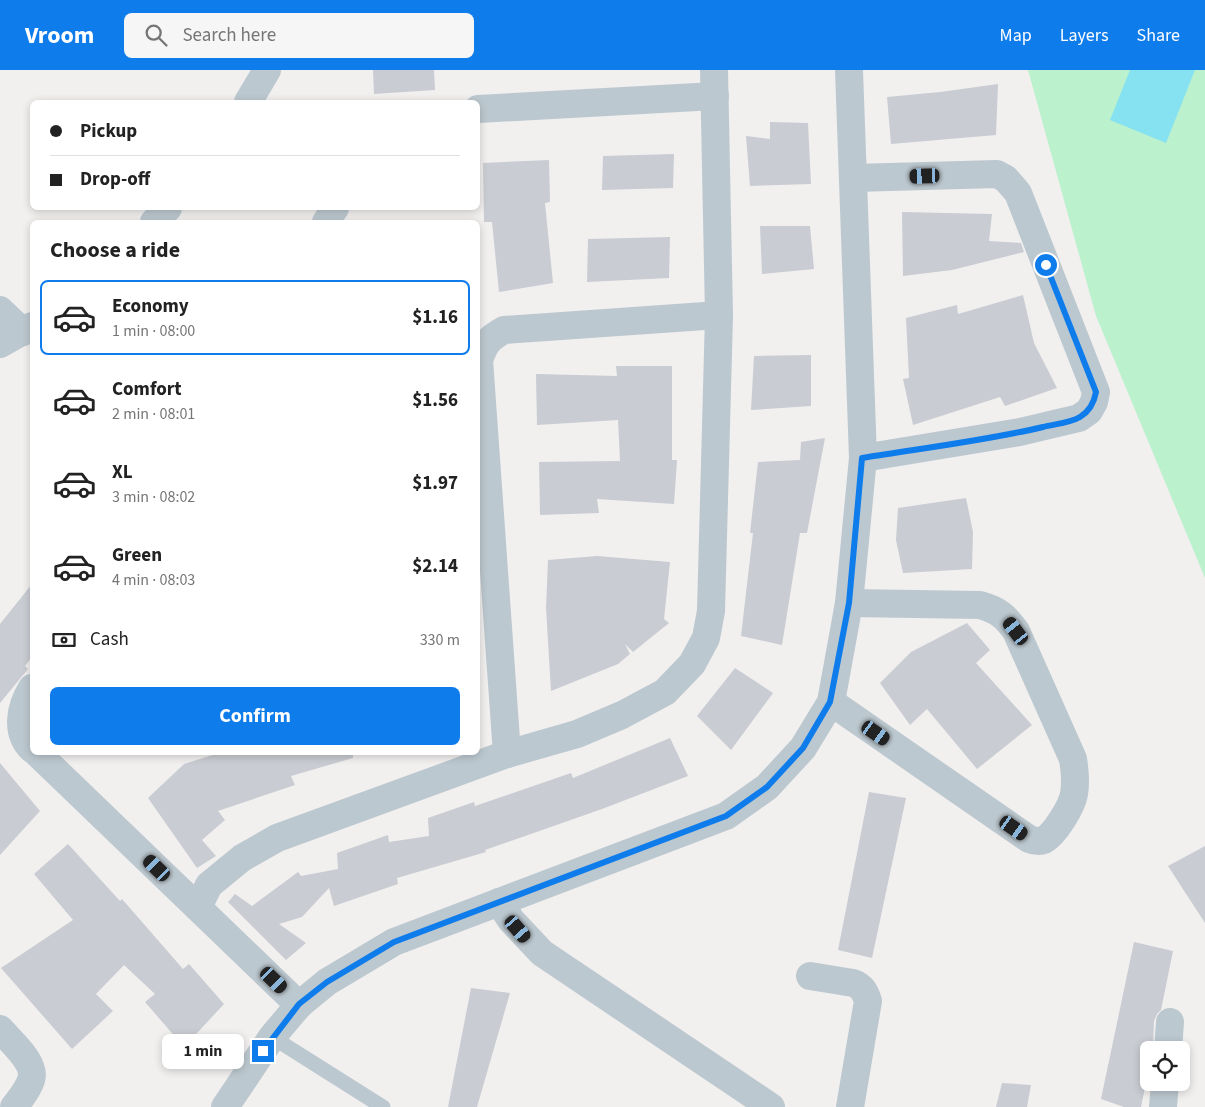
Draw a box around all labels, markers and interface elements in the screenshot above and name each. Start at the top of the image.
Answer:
search box [124,13,474,58]
text: Vroom [25,18,94,53]
icon: search [142,21,170,49]
text: Search here [182,22,276,49]
text: Map [1000,23,1032,48]
text: Layers [1060,23,1109,48]
text: Share [1137,23,1180,48]
text: Pickup [80,118,137,145]
text: Drop-off [80,166,150,193]
car [909,168,940,184]
text: Choose a ride [50,234,180,266]
route start [1035,254,1057,276]
text: Economy [112,293,189,320]
icon: car [52,295,97,340]
text: $1.16 [412,304,458,331]
text: 1 min · 08:00 [112,320,195,342]
text: Comfort [112,376,182,403]
icon: car [52,378,97,423]
text: $1.56 [412,387,458,414]
text: 2 min · 08:01 [112,403,195,425]
text: XL [112,459,133,486]
icon: car [52,461,97,506]
text: $1.97 [412,470,458,497]
text: 3 min · 08:02 [112,486,195,508]
text: Green [112,542,162,569]
icon: car [52,544,97,589]
text: $2.14 [412,553,458,580]
text: 4 min · 08:03 [112,569,195,591]
car [1000,615,1031,647]
icon: cash [50,626,78,654]
text: Cash [90,626,129,653]
text: 330 m [420,629,460,651]
button: Confirm [50,687,460,745]
car [859,718,892,748]
car [997,813,1030,843]
car [140,852,173,884]
car [502,913,533,945]
car [257,964,290,996]
callout: 1 min [163,1034,246,1068]
text: 1 min [184,1040,222,1062]
route end [252,1040,274,1062]
map controls [1140,1041,1190,1091]
button: locate [1140,1041,1190,1091]

